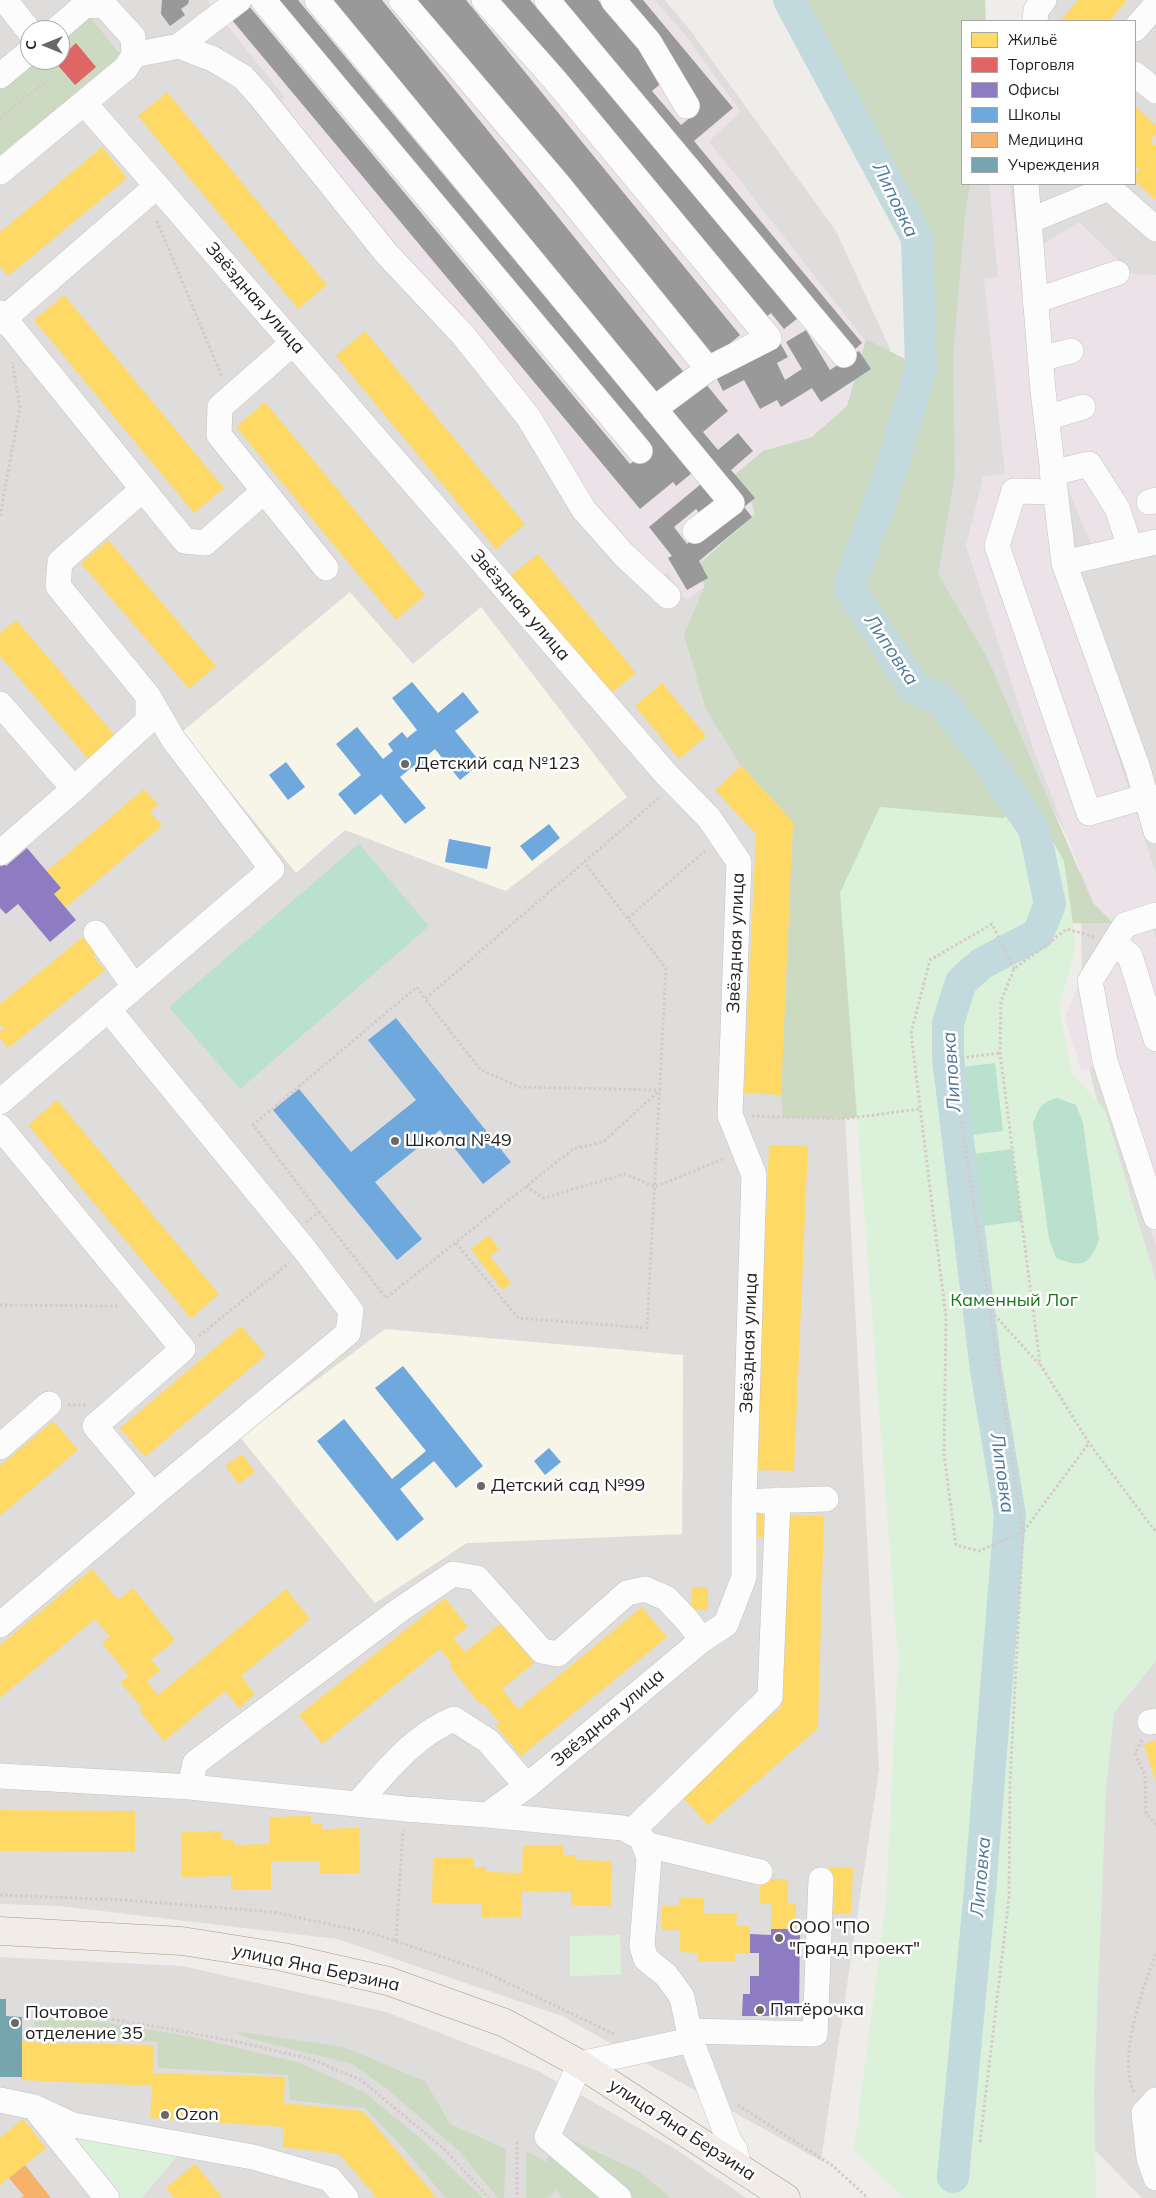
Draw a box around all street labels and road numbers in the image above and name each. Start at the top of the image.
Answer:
street label: Звёздная улица [201,238,309,358]
street label: Звёздная улица [466,545,574,665]
street label: Звёздная улица [723,872,749,1014]
street label: Звёздная улица [736,1272,762,1414]
street label: Звёздная улица [547,1664,669,1772]
street label: улица Яна Берзина [230,1940,402,1996]
street label: улица Яна Берзина [605,2074,759,2186]

